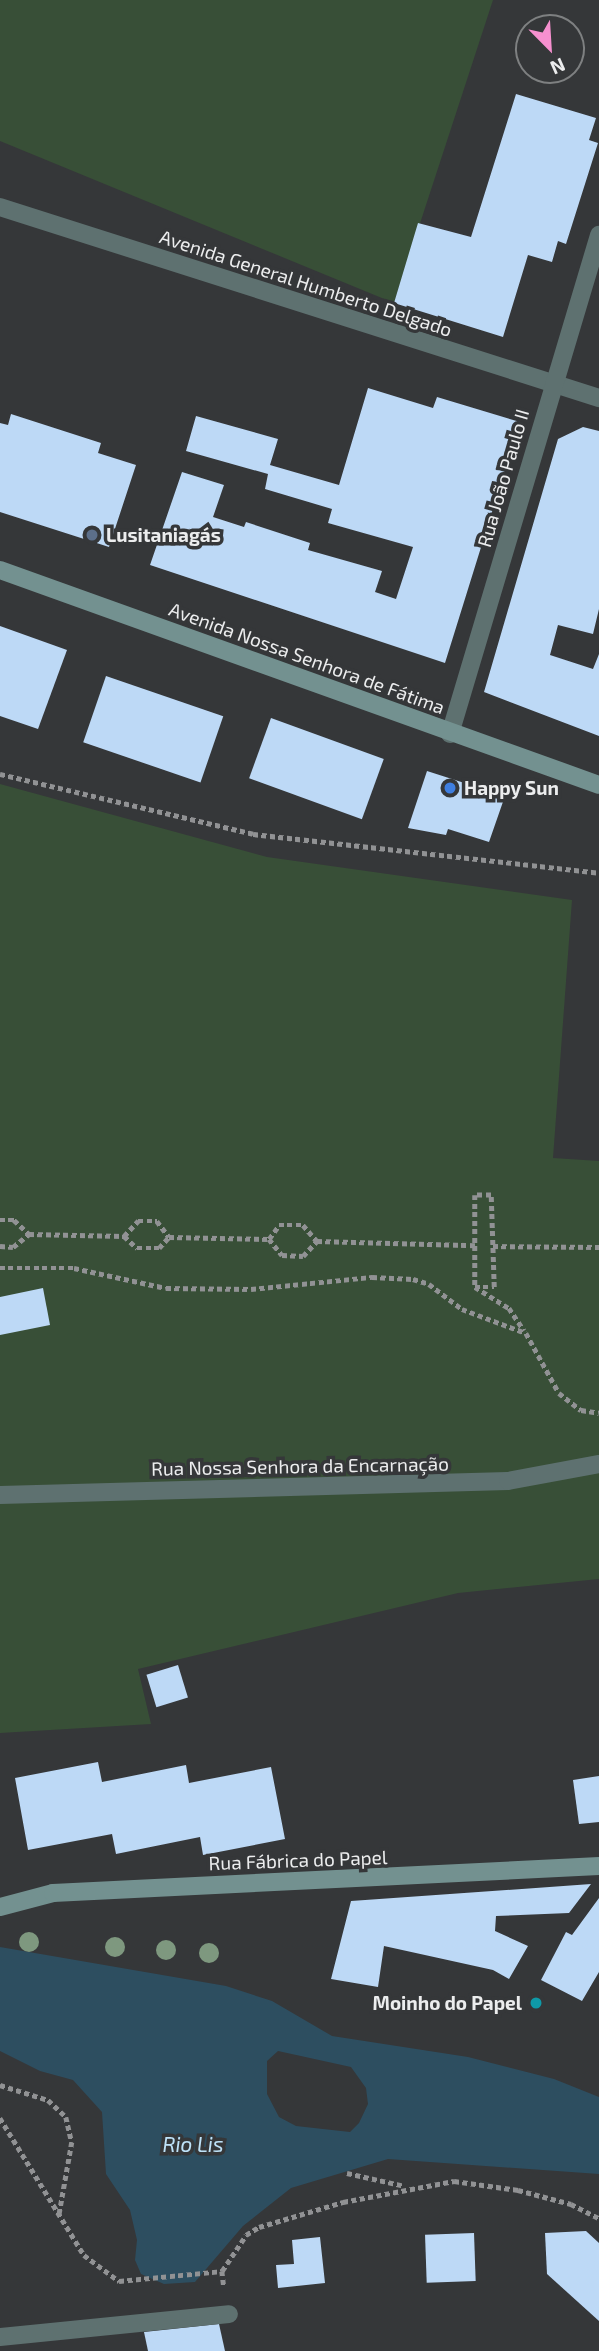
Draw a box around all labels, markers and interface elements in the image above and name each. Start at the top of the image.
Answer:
north arrow [515,14,585,84]
text: N [547,54,569,80]
street label: Avenida General Humberto Delgado [157,225,455,341]
street label: Rua João Paulo II [472,406,534,550]
place label: Lusitaniagás [106,524,221,546]
marker: Lusitaniagás [84,527,100,543]
street label: Avenida Nossa Senhora de Fátima [166,597,448,719]
place label: Happy Sun [464,777,559,799]
marker: Happy Sun [442,780,458,796]
street label: Rua Nossa Senhora da Encarnação [151,1452,449,1480]
street label: Rua Fábrica do Papel [208,1845,388,1875]
place label: Moinho do Papel [373,1992,522,2014]
marker: Moinho do Papel [528,1995,544,2011]
water label: Rio Lis [162,2131,224,2157]

